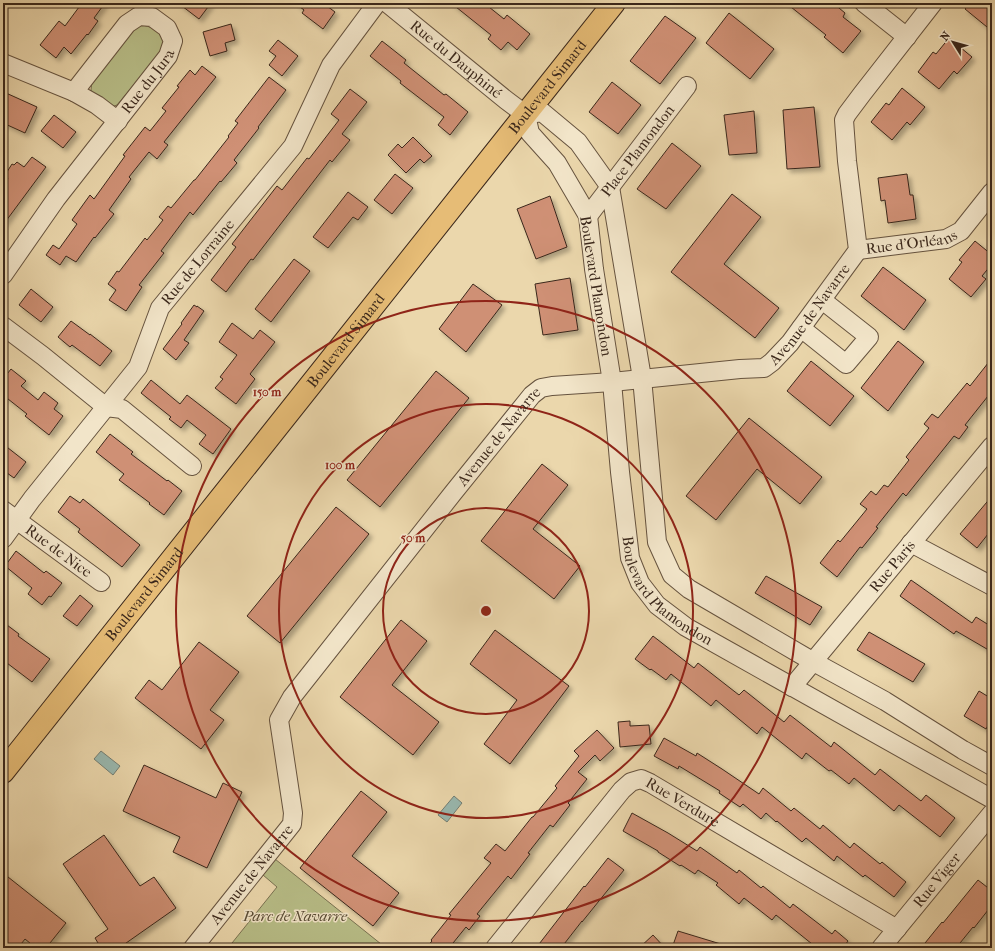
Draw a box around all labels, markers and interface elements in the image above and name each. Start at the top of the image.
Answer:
street label: Rue du Dauphiné [406,16,506,102]
north arrow [933,22,973,62]
text: N [938,29,954,44]
street label: Boulevard Simard [505,36,591,138]
street label: Rue du Jura [117,46,179,117]
street label: Place Plamondon [597,101,678,200]
street label: Boulevard Plamondon [576,214,616,358]
street label: Rue de Lorraine [157,215,238,309]
street label: Rue d'Orléans [865,226,961,258]
street label: Avenue de Navarre [764,260,854,369]
street label: Boulevard Simard [303,289,389,391]
street label: Avenue de Navarre [453,382,545,490]
text: 150 m [253,385,282,399]
text: 100 m [325,458,356,472]
street label: Rue de Nice [22,520,96,582]
text: 50 m [401,531,426,545]
street label: Boulevard Plamondon [619,535,716,649]
street label: Rue Paris [866,536,919,596]
street label: Boulevard Simard [101,543,188,645]
centre of rings [479,604,493,618]
street label: Rue Verdure [643,774,723,831]
street label: Avenue de Navarre [206,821,297,929]
street label: Rue Viger [909,848,965,911]
park label: Parc de Navarre [242,907,348,925]

